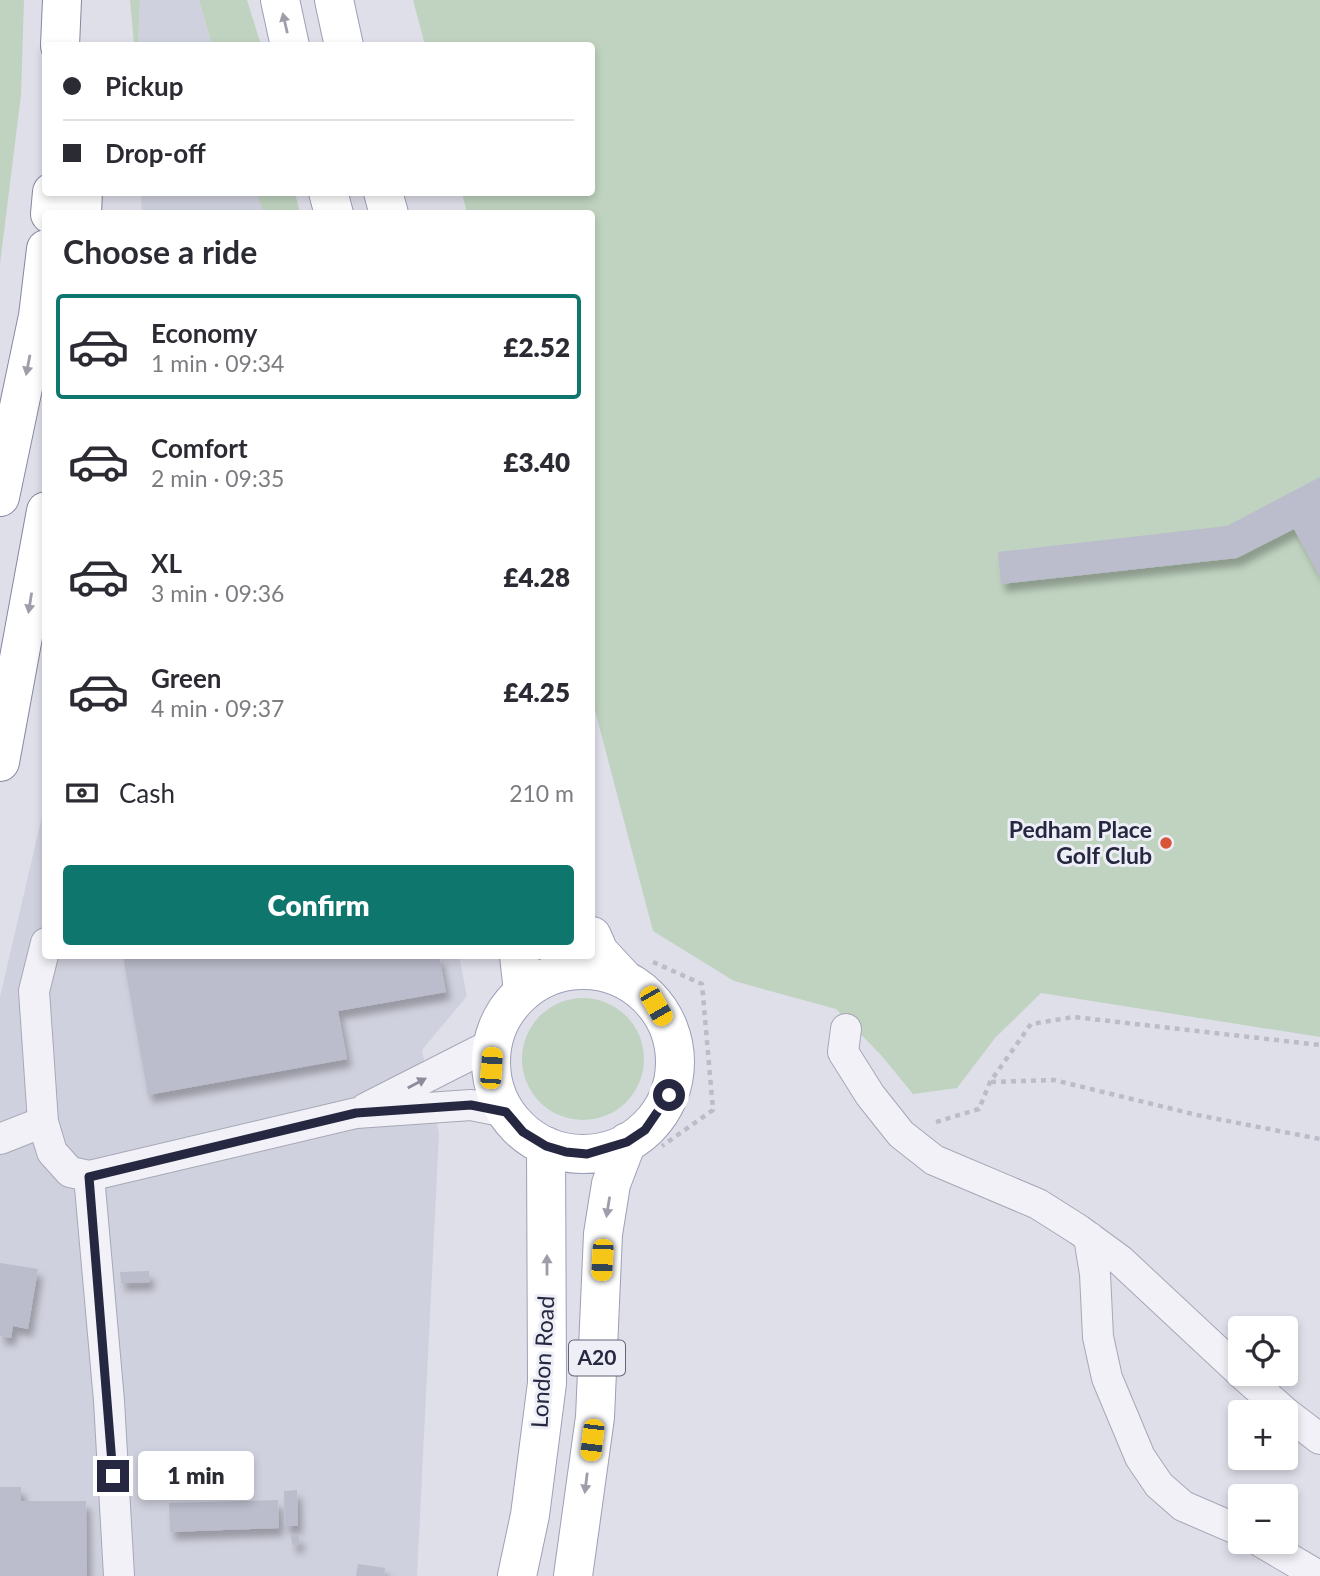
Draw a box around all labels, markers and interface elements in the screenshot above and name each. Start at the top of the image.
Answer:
one-way arrow [279,12,290,34]
text: Pickup [105,70,184,102]
text: Drop-off [105,137,206,169]
text: Choose a ride [63,232,257,271]
icon: car [67,315,130,378]
text: Economy [151,317,257,349]
text: £2.52 [503,331,570,363]
text: 1 min · 09:34 [151,349,284,377]
one-way arrow [23,354,34,376]
icon: car [67,430,130,493]
text: Comfort [151,432,248,464]
text: £3.40 [503,446,570,478]
text: 2 min · 09:35 [151,464,284,492]
icon: car [67,545,130,608]
text: XL [151,547,182,579]
text: £4.28 [503,561,570,593]
text: 3 min · 09:36 [151,579,284,607]
one-way arrow [24,592,35,614]
icon: car [67,660,130,723]
text: Green [151,662,221,694]
text: £4.25 [503,676,570,708]
text: 4 min · 09:37 [151,694,284,722]
icon: cash [63,774,101,812]
text: Cash [119,777,175,809]
text: 210 m [509,779,574,807]
place label: Pedham Place Golf Club [1009,815,1152,869]
marker: Pedham Place Golf Club [1158,835,1174,851]
button: Confirm [63,865,574,945]
car [637,983,676,1029]
car [480,1046,503,1090]
one-way arrow [407,1077,427,1089]
route start [653,1079,685,1111]
one-way arrow [602,1196,613,1218]
car [591,1238,614,1282]
one-way arrow [541,1254,553,1276]
street label: London Road [525,1295,559,1429]
map controls [1228,1316,1298,1554]
button: locate [1228,1316,1298,1386]
road number: A20 [569,1340,625,1376]
button: + [1228,1400,1298,1470]
car [580,1418,605,1462]
callout: 1 min [138,1452,253,1500]
route end [97,1460,129,1492]
text: 1 min [167,1461,225,1489]
one-way arrow [580,1472,591,1494]
button: − [1228,1484,1298,1554]

